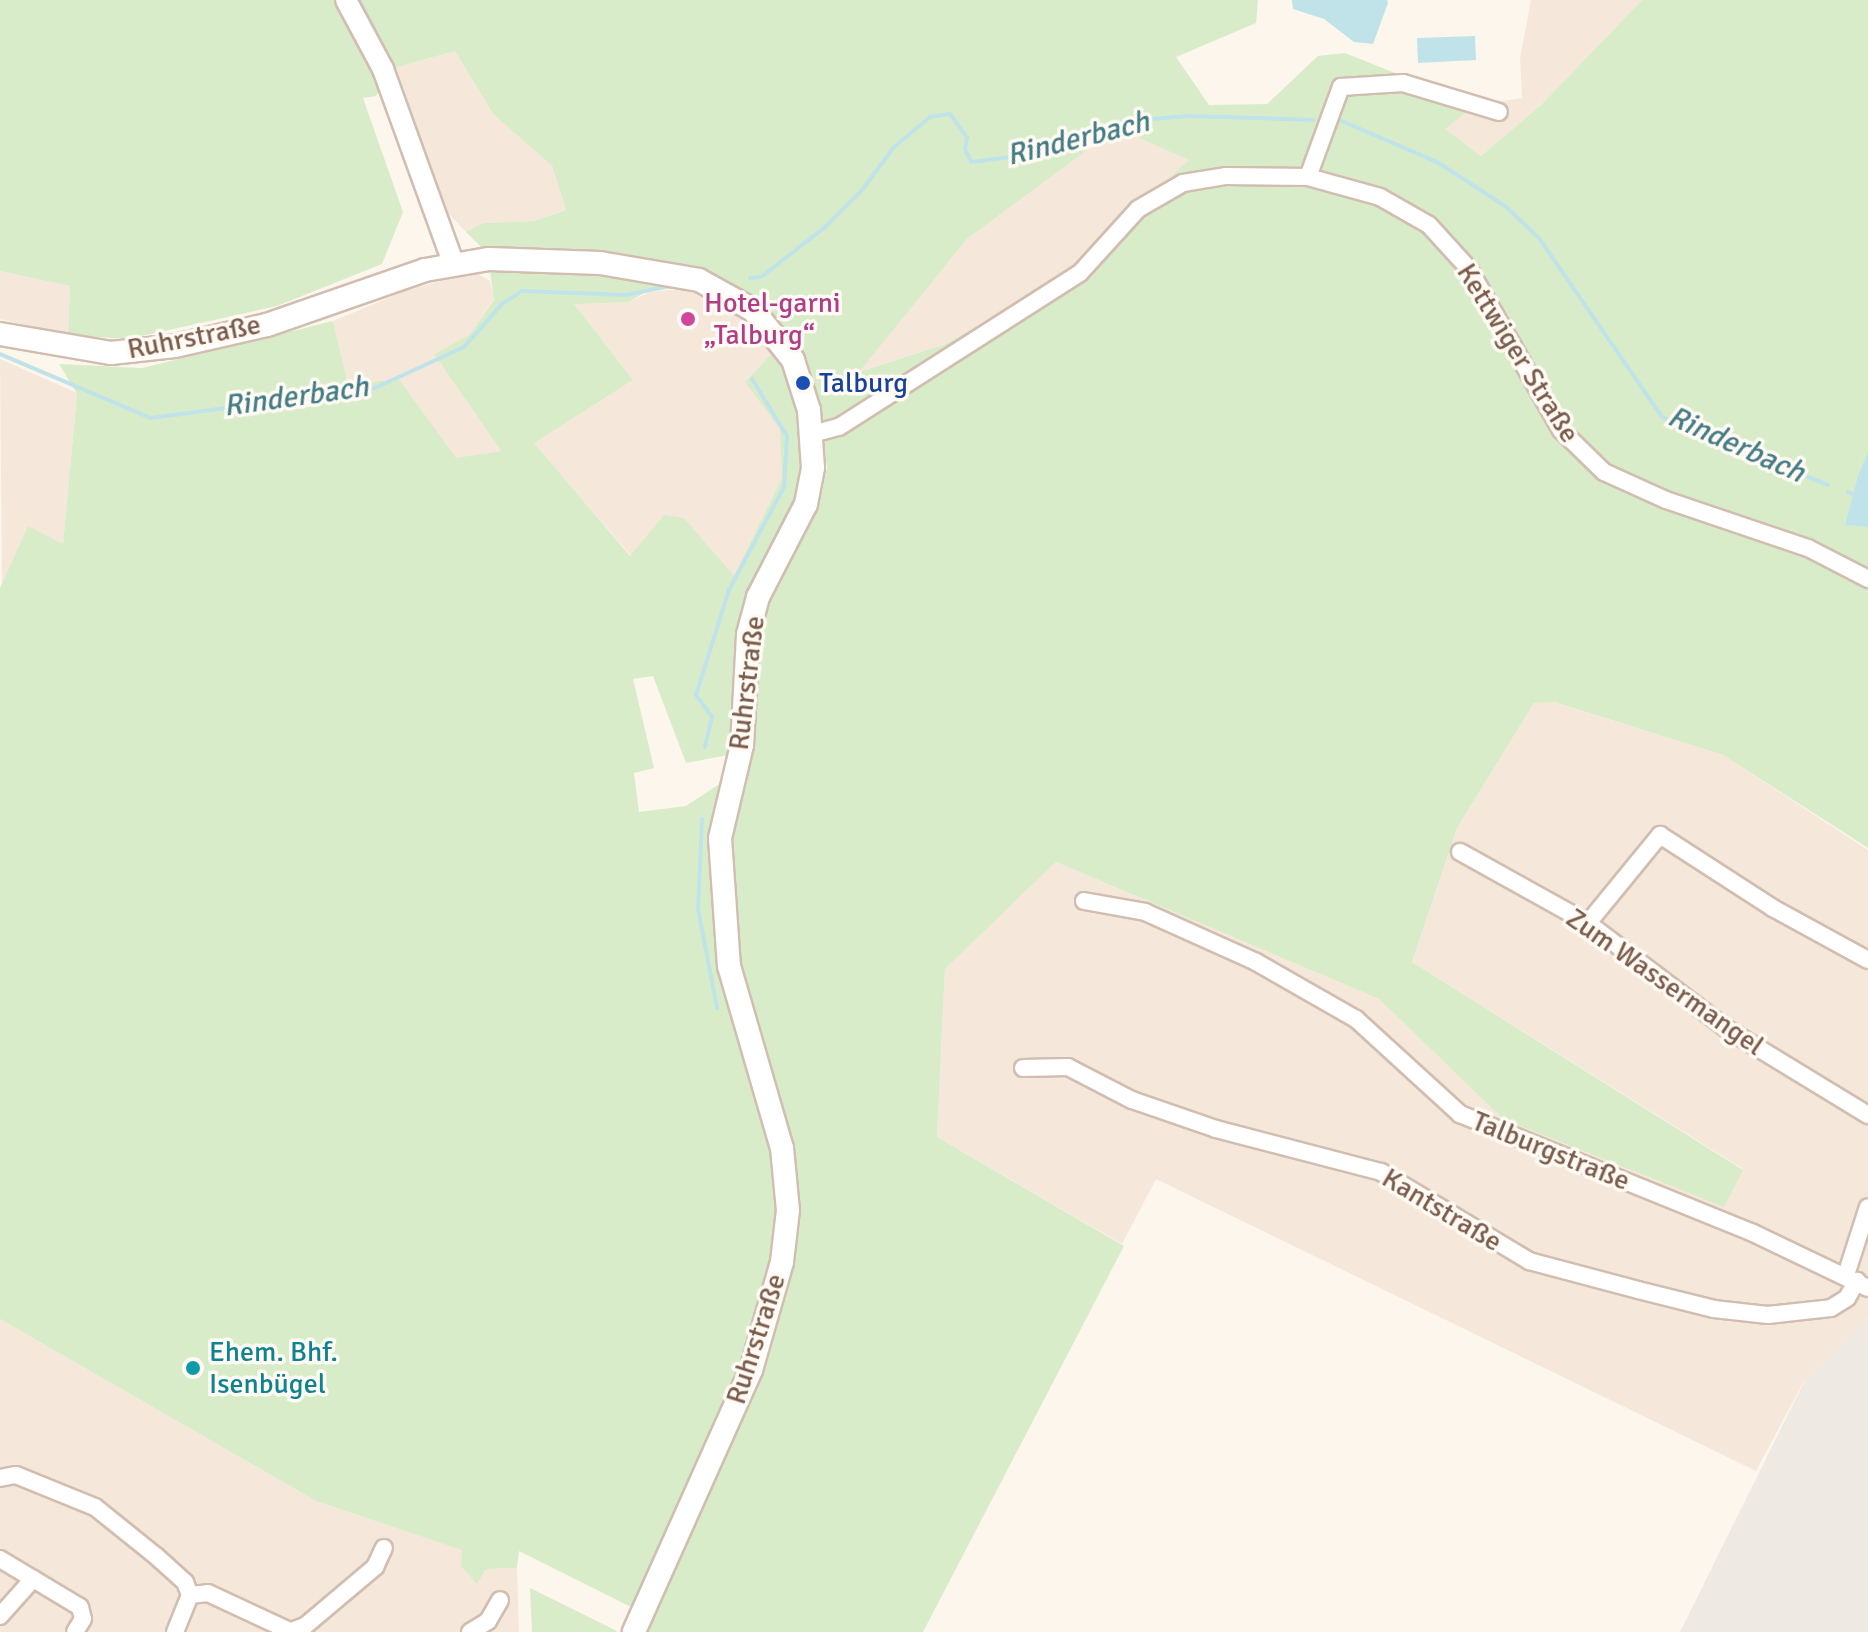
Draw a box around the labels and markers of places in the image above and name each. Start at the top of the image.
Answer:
place label: Hotel-garni „Talburg“ [704,286,841,352]
marker: Hotel-garni „Talburg“ [679,310,697,328]
place label: Talburg [819,366,908,400]
marker: Talburg [794,374,812,392]
place label: Ehem. Bhf. Isenbügel [209,1335,338,1401]
marker: Ehem. Bhf. Isenbügel [184,1359,202,1377]

